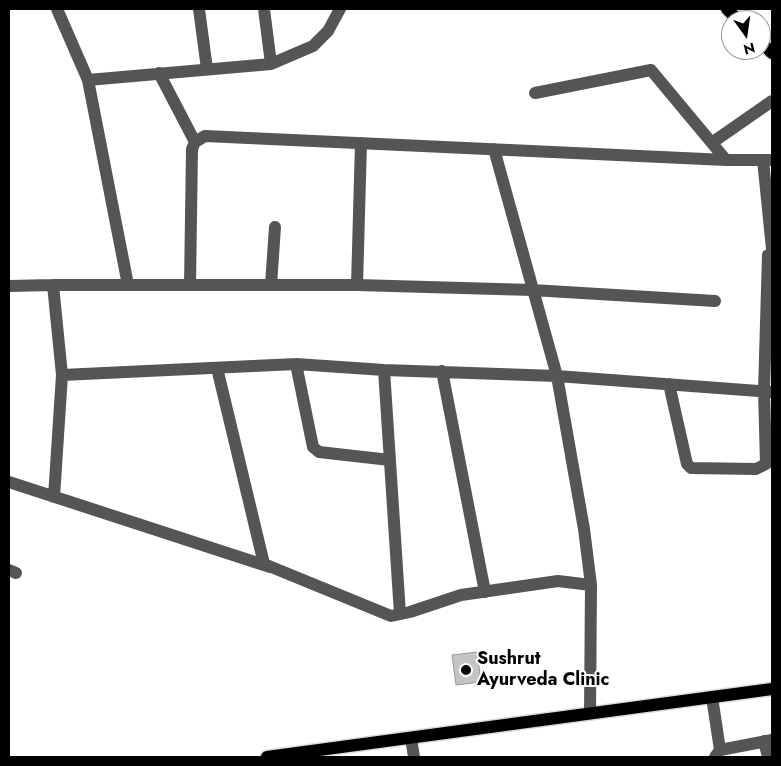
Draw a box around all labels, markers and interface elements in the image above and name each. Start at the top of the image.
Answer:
north arrow [721,10,771,60]
text: N [742,38,757,60]
place label: Sushrut Ayurveda Clinic [477,649,609,692]
marker: Sushrut Ayurveda Clinic [459,663,473,677]

